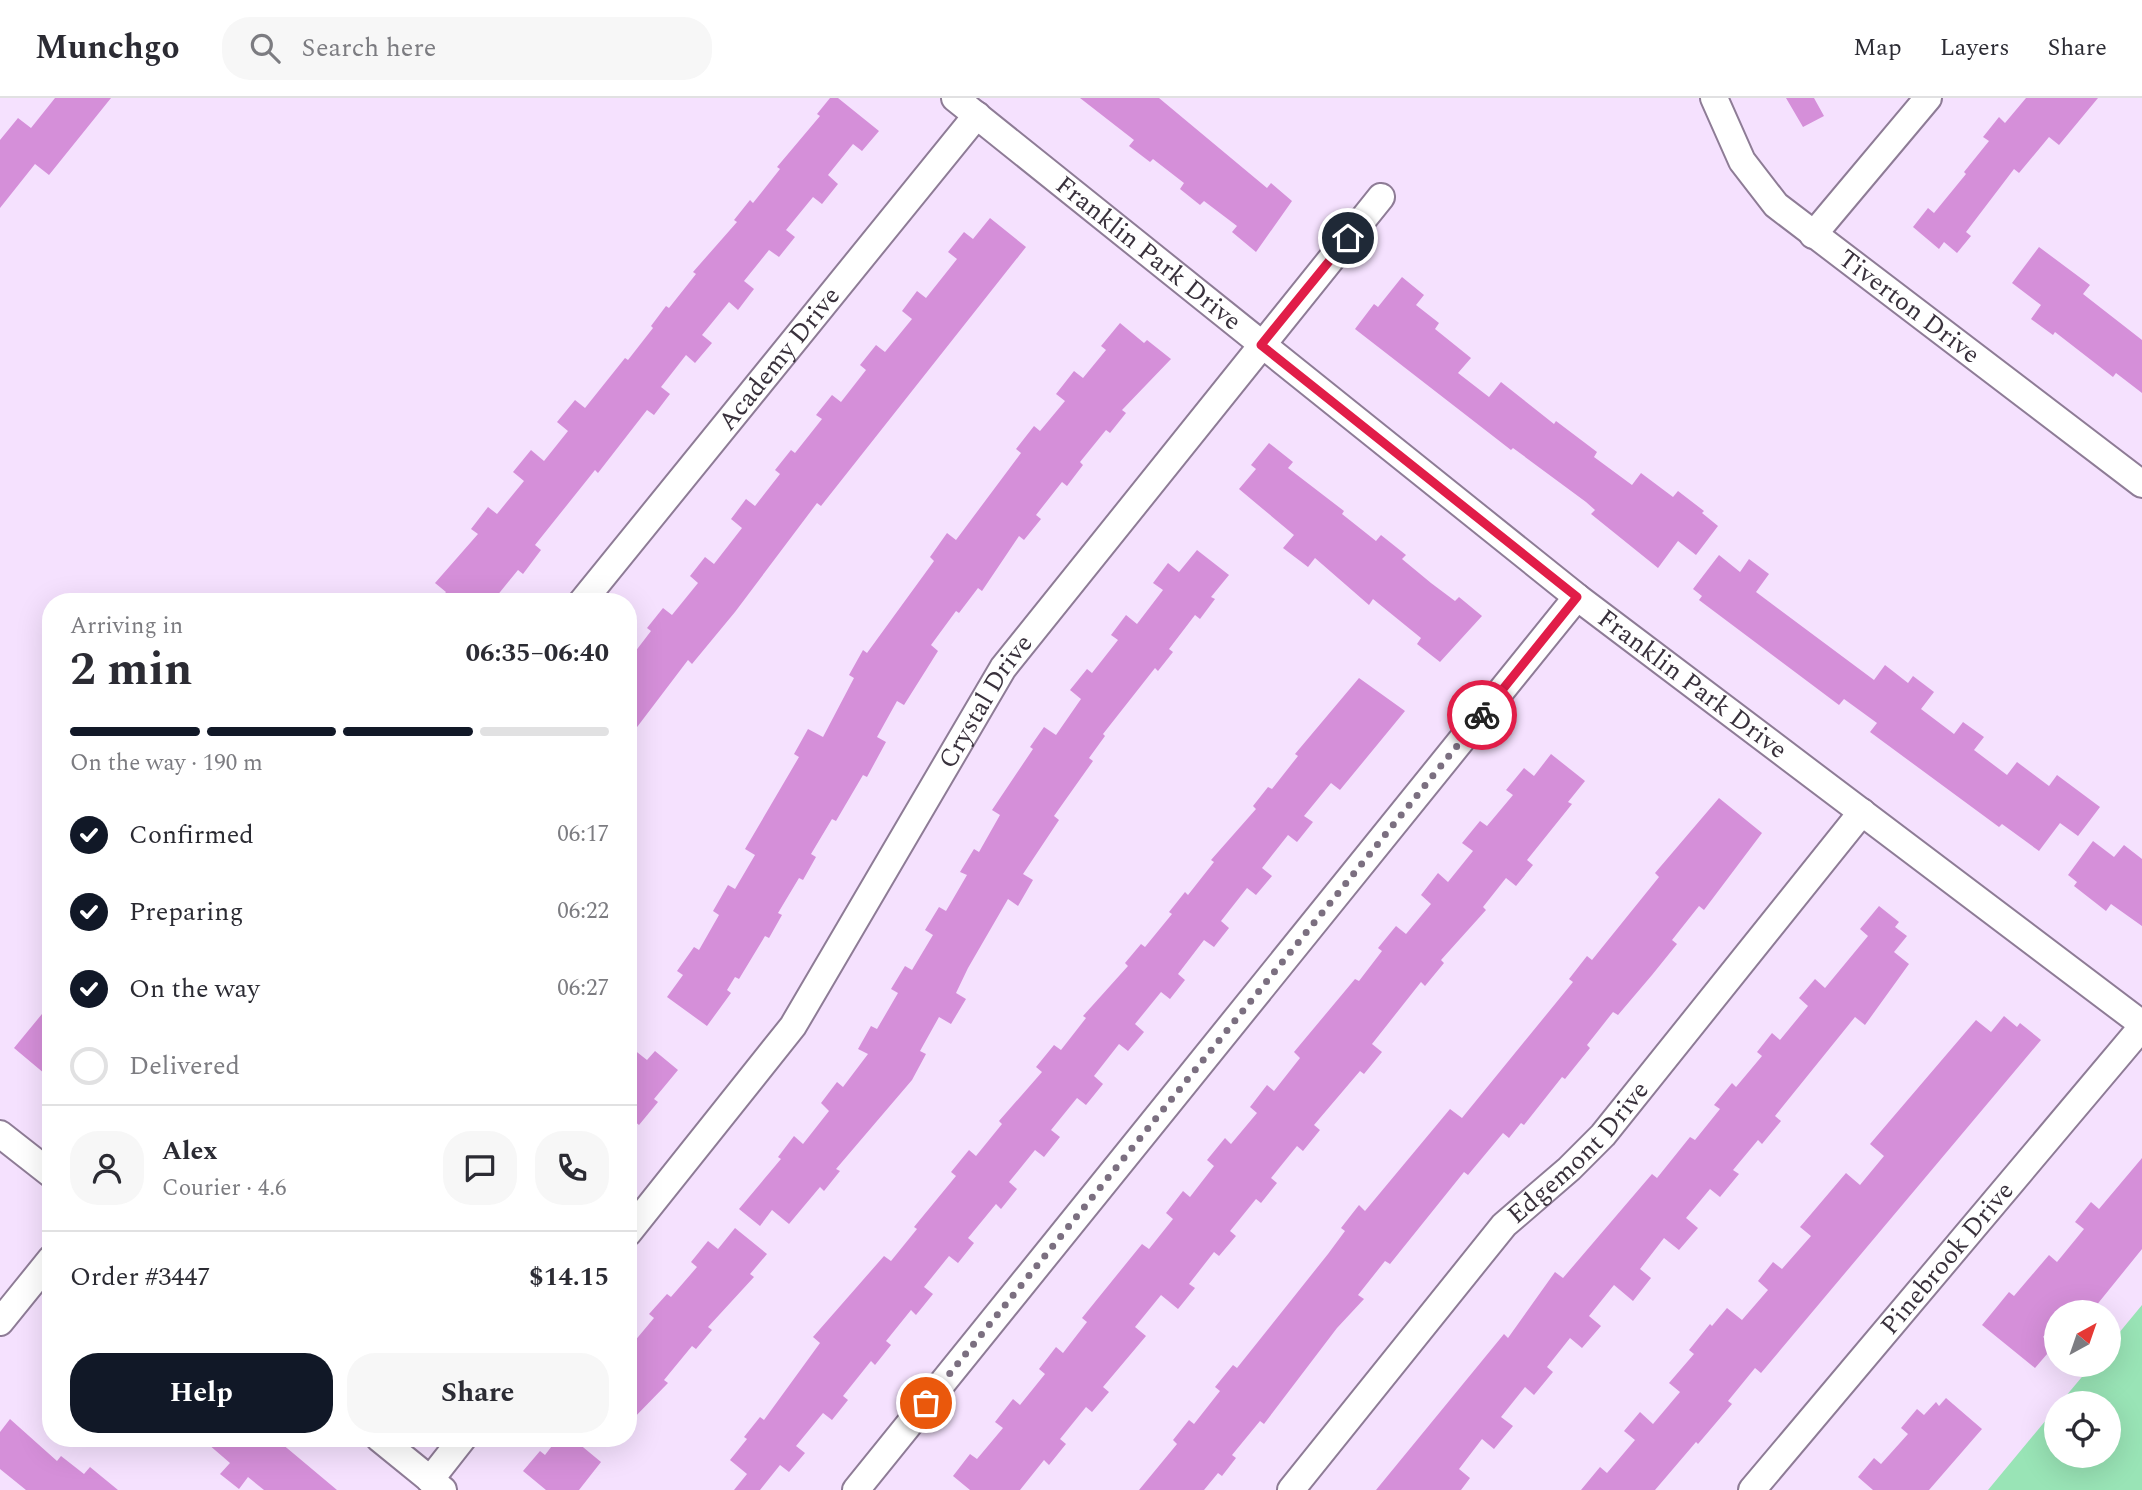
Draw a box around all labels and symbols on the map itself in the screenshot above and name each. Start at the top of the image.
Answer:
street label: Franklin Park Drive [1047,166,1250,340]
pin [1318,208,1378,268]
street label: Tiverton Drive [1830,239,1989,374]
street label: Academy Drive [708,278,850,440]
street label: Franklin Park Drive [1589,599,1796,769]
street label: Crystal Drive [928,626,1043,776]
courier [1447,680,1517,750]
street label: Edgemont Drive [1498,1072,1659,1234]
street label: Pinebrook Drive [1871,1173,2024,1344]
north arrow [2044,1300,2121,1377]
pin [896,1373,956,1433]

